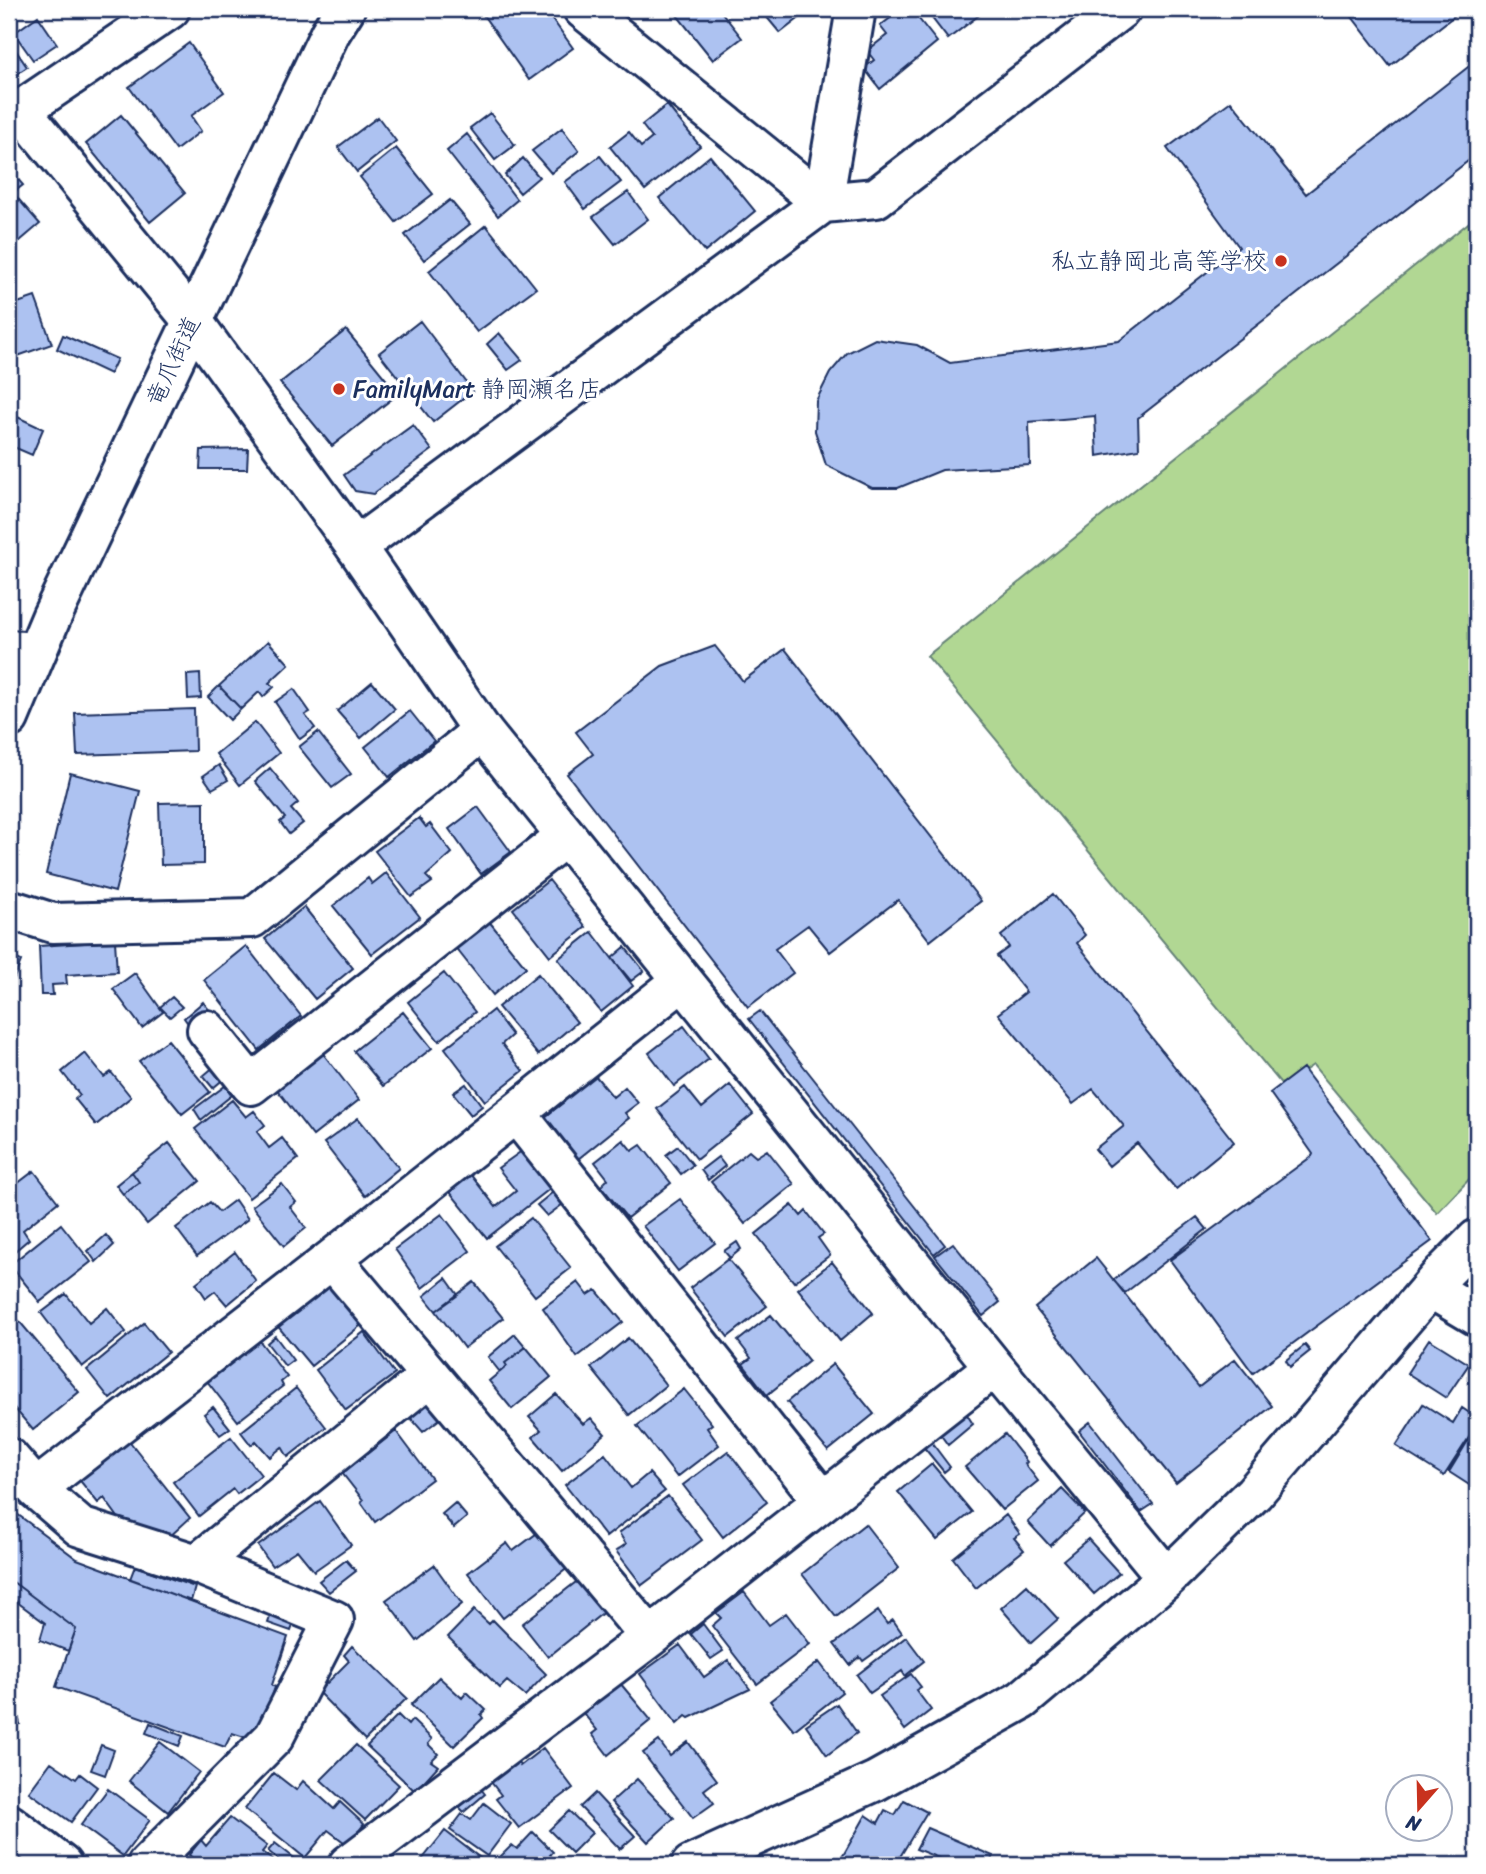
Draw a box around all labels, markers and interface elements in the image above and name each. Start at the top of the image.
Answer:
place label: 私立静岡北高等学校 [1051,240,1267,282]
marker: 私立静岡北高等学校 [1273,253,1289,269]
street label: 竜爪街道 [134,309,212,413]
place label: FamilyMart 静岡瀬名店 [353,368,601,410]
marker: FamilyMart 静岡瀬名店 [331,381,347,397]
north arrow [1384,1772,1454,1842]
text: N [1401,1805,1426,1842]

